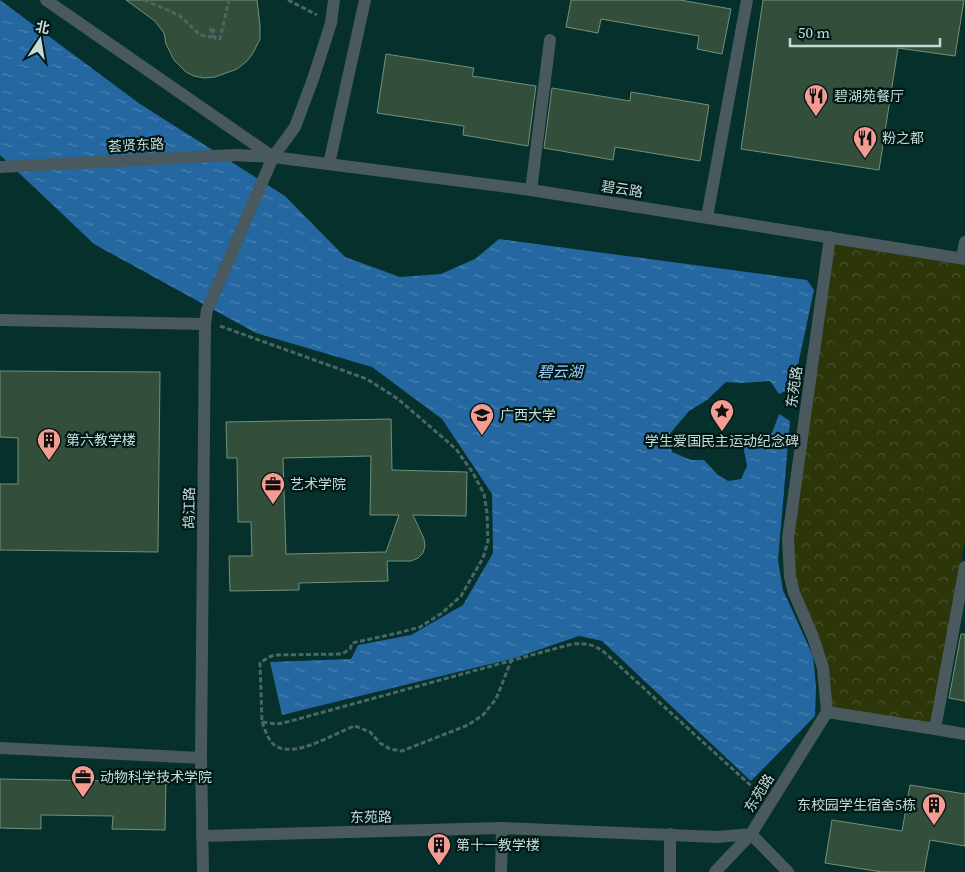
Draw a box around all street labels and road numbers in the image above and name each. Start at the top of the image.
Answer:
street label: 荟贤东路 [108,134,164,156]
street label: 碧云路 [600,176,644,202]
street label: 东苑路 [781,365,807,409]
street label: 鸪江路 [179,487,199,529]
street label: 东苑路 [739,770,779,816]
street label: 东苑路 [350,807,392,827]

